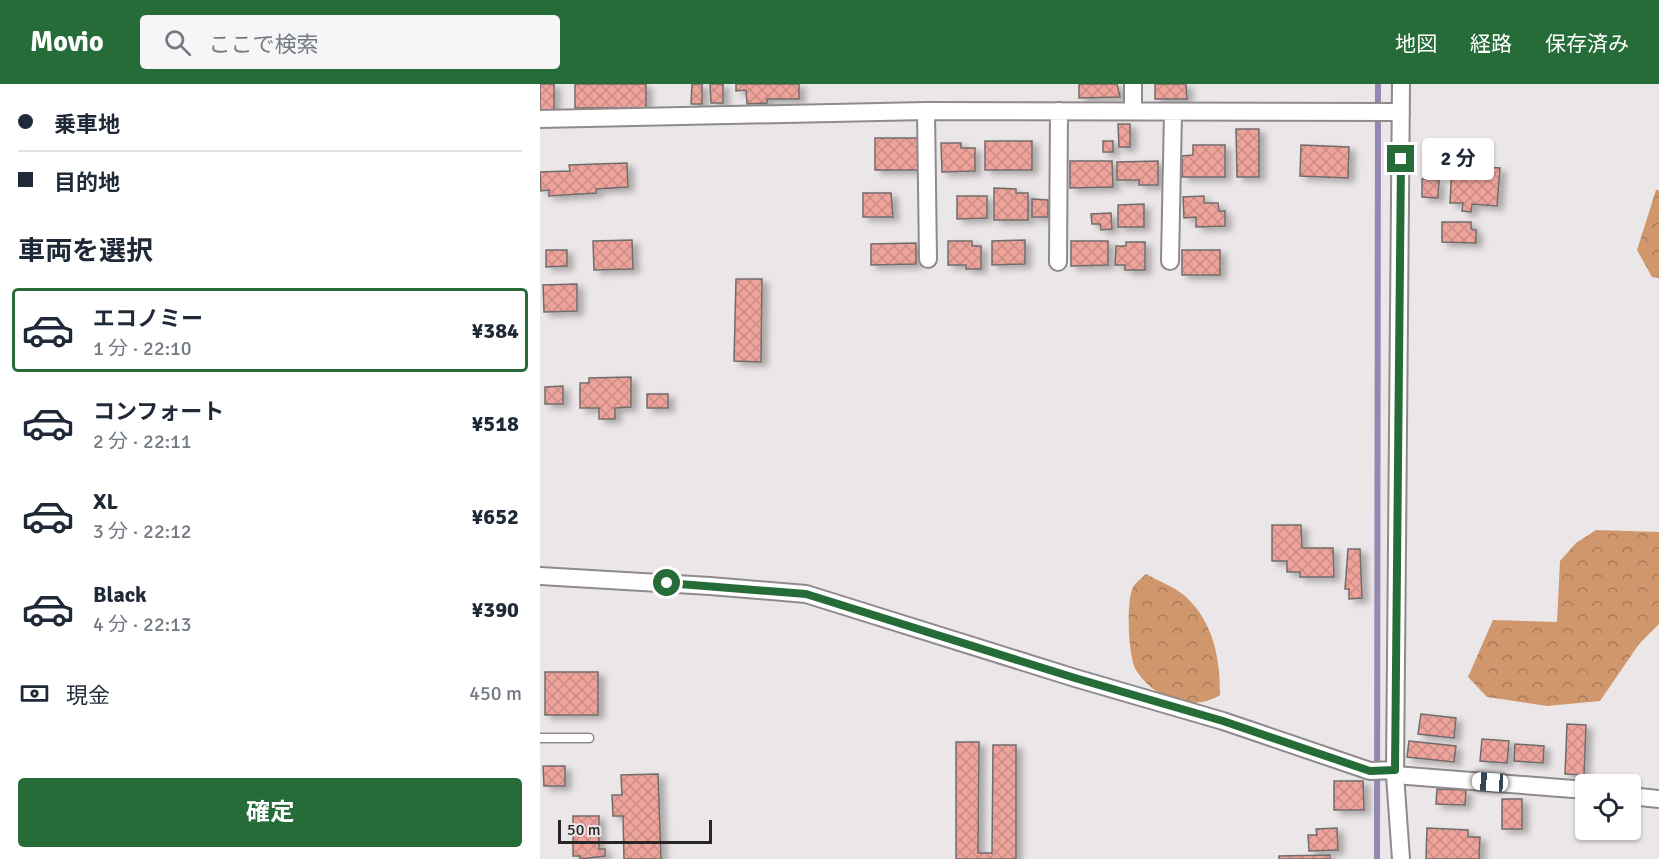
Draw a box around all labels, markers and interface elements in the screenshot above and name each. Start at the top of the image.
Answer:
search box [140,15,560,69]
text: Movio [30,25,104,59]
icon: search [161,26,194,59]
text: ここで検索 [209,31,319,58]
text: 地図 [1395,31,1437,57]
text: 経路 [1470,31,1512,57]
text: 保存済み [1545,31,1629,57]
text: 乗車地 [54,111,120,138]
callout: 2 分 [1422,138,1494,180]
route end [1387,145,1414,172]
text: 2 分 [1440,146,1476,171]
text: 目的地 [54,169,120,196]
text: 車両を選択 [18,235,153,268]
icon: car [21,303,75,357]
text: エコノミー [93,305,203,332]
text: ¥384 [471,317,519,344]
text: 1 分 · 22:10 [93,336,192,361]
icon: car [21,396,75,450]
text: コンフォート [93,398,224,425]
text: ¥518 [471,410,519,437]
text: 2 分 · 22:11 [93,429,192,454]
text: XL [93,488,118,515]
icon: car [21,489,75,543]
text: ¥652 [471,503,519,530]
text: 3 分 · 22:12 [93,519,192,544]
route start [653,569,680,596]
text: Black [93,581,147,608]
icon: car [21,582,75,636]
text: ¥390 [471,596,519,623]
text: 4 分 · 22:13 [93,612,192,637]
icon: cash [18,677,51,710]
text: 450 m [469,681,522,706]
text: 現金 [66,682,110,709]
car [1471,772,1509,792]
map controls [1575,774,1641,840]
button: locate [1575,774,1641,840]
button: 確定 [18,778,522,847]
scale bar [558,817,712,844]
text: 50 m [567,820,601,840]

